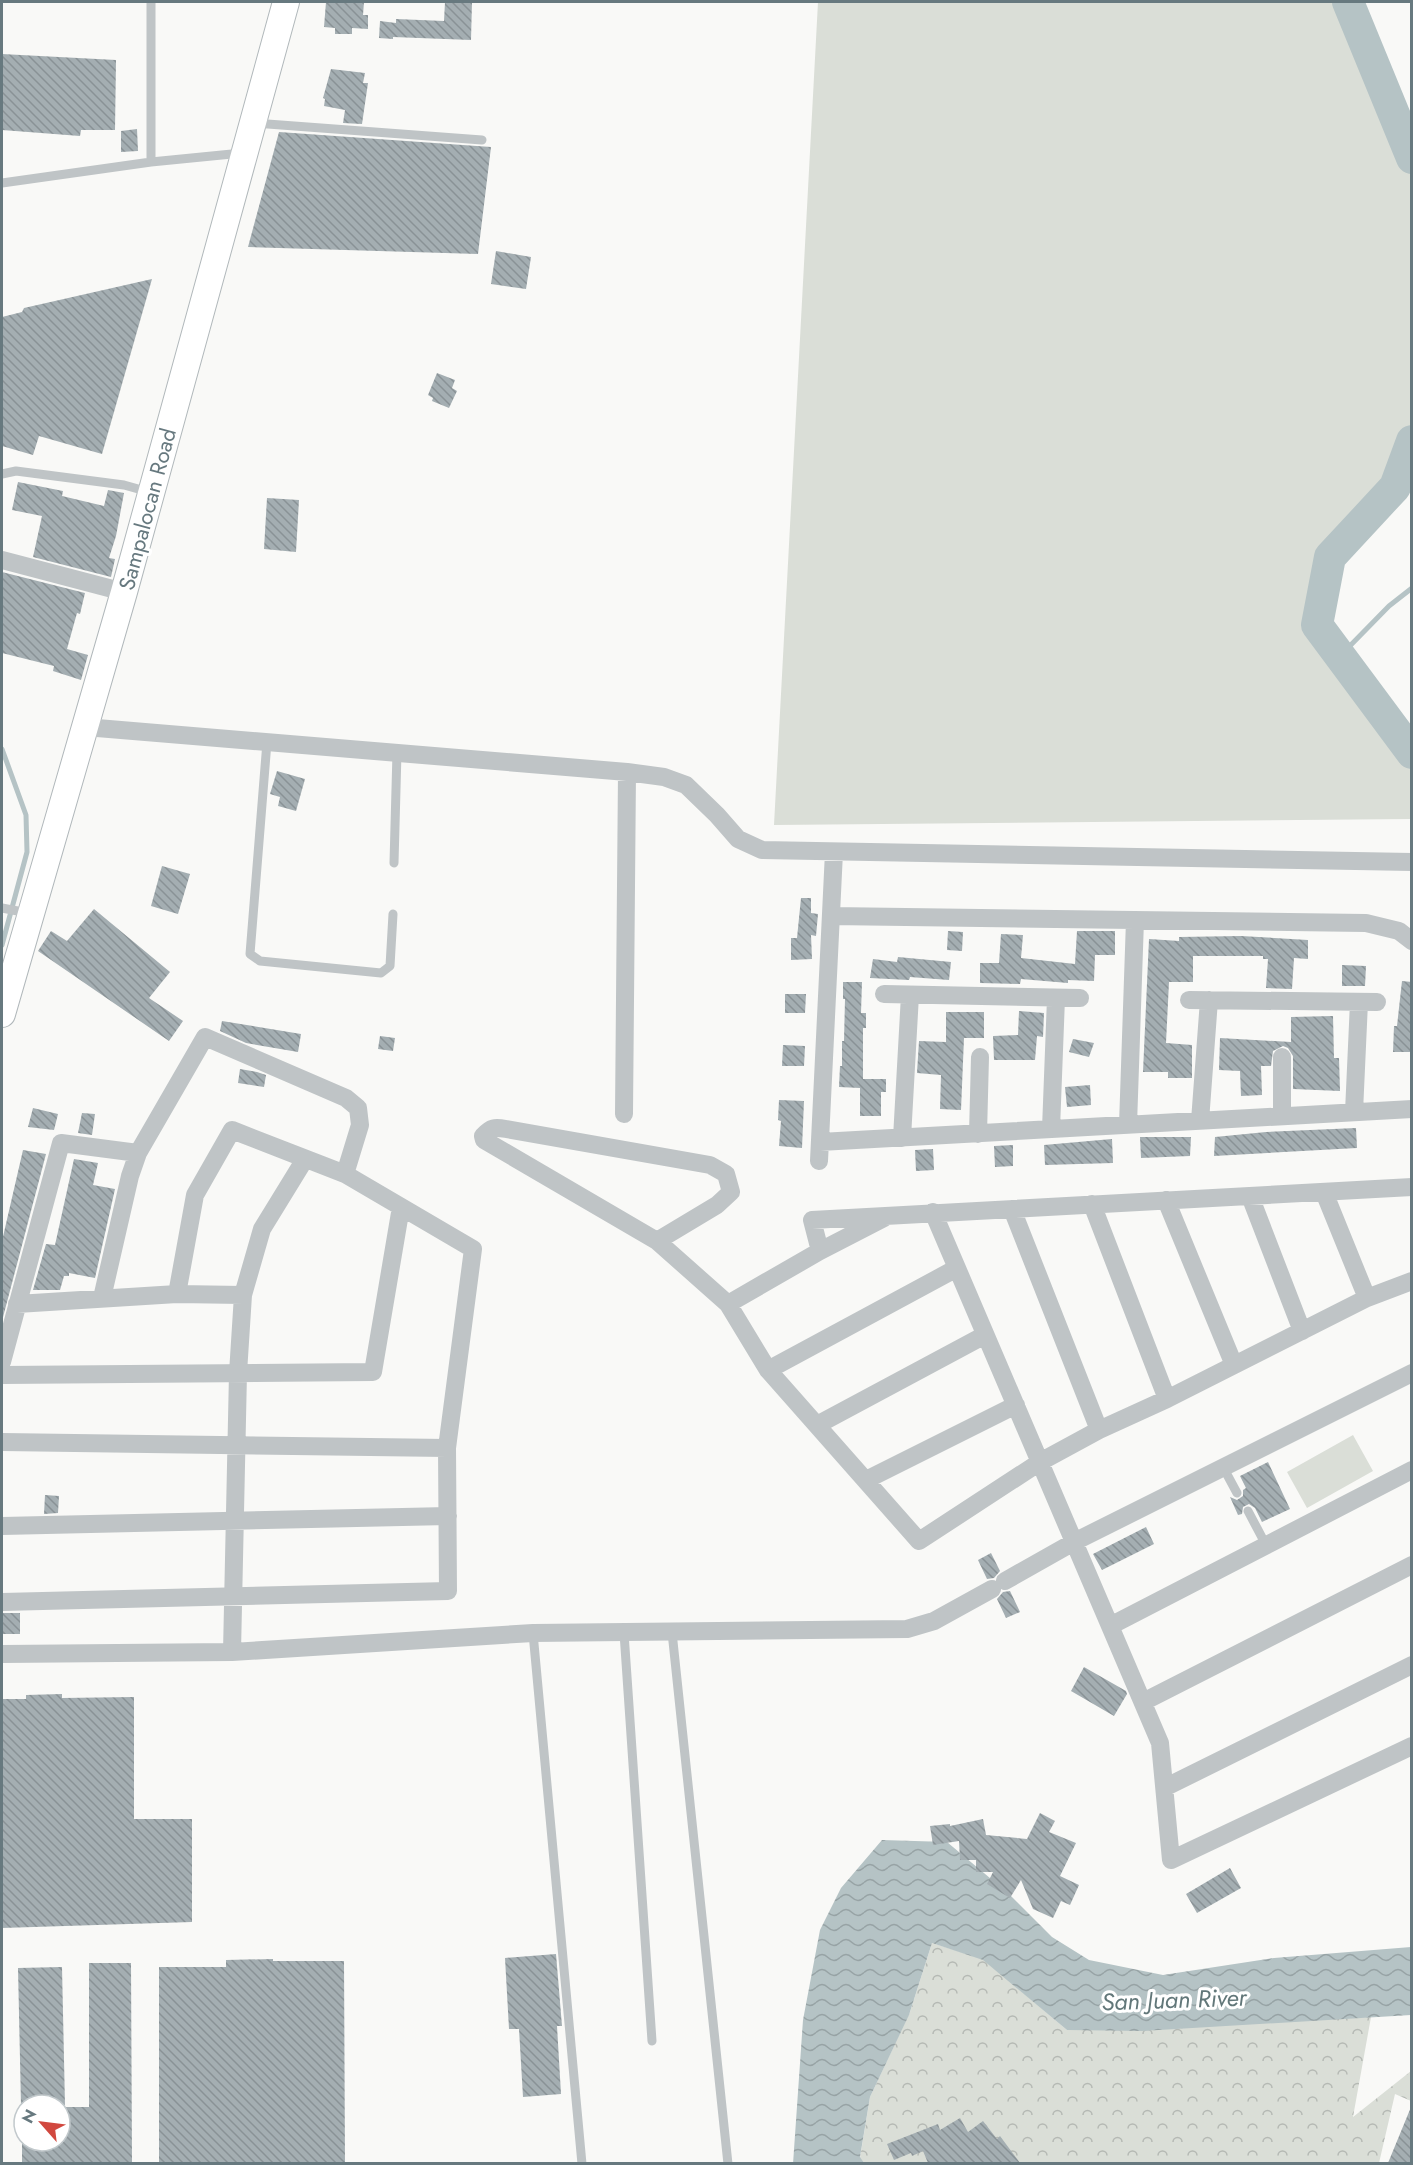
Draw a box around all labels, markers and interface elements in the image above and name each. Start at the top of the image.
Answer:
street label: Sampalocan Road [110,424,184,594]
water label: San Juan River [1101,1979,1249,2020]
north arrow [12,2093,72,2153]
text: N [16,2105,42,2127]

